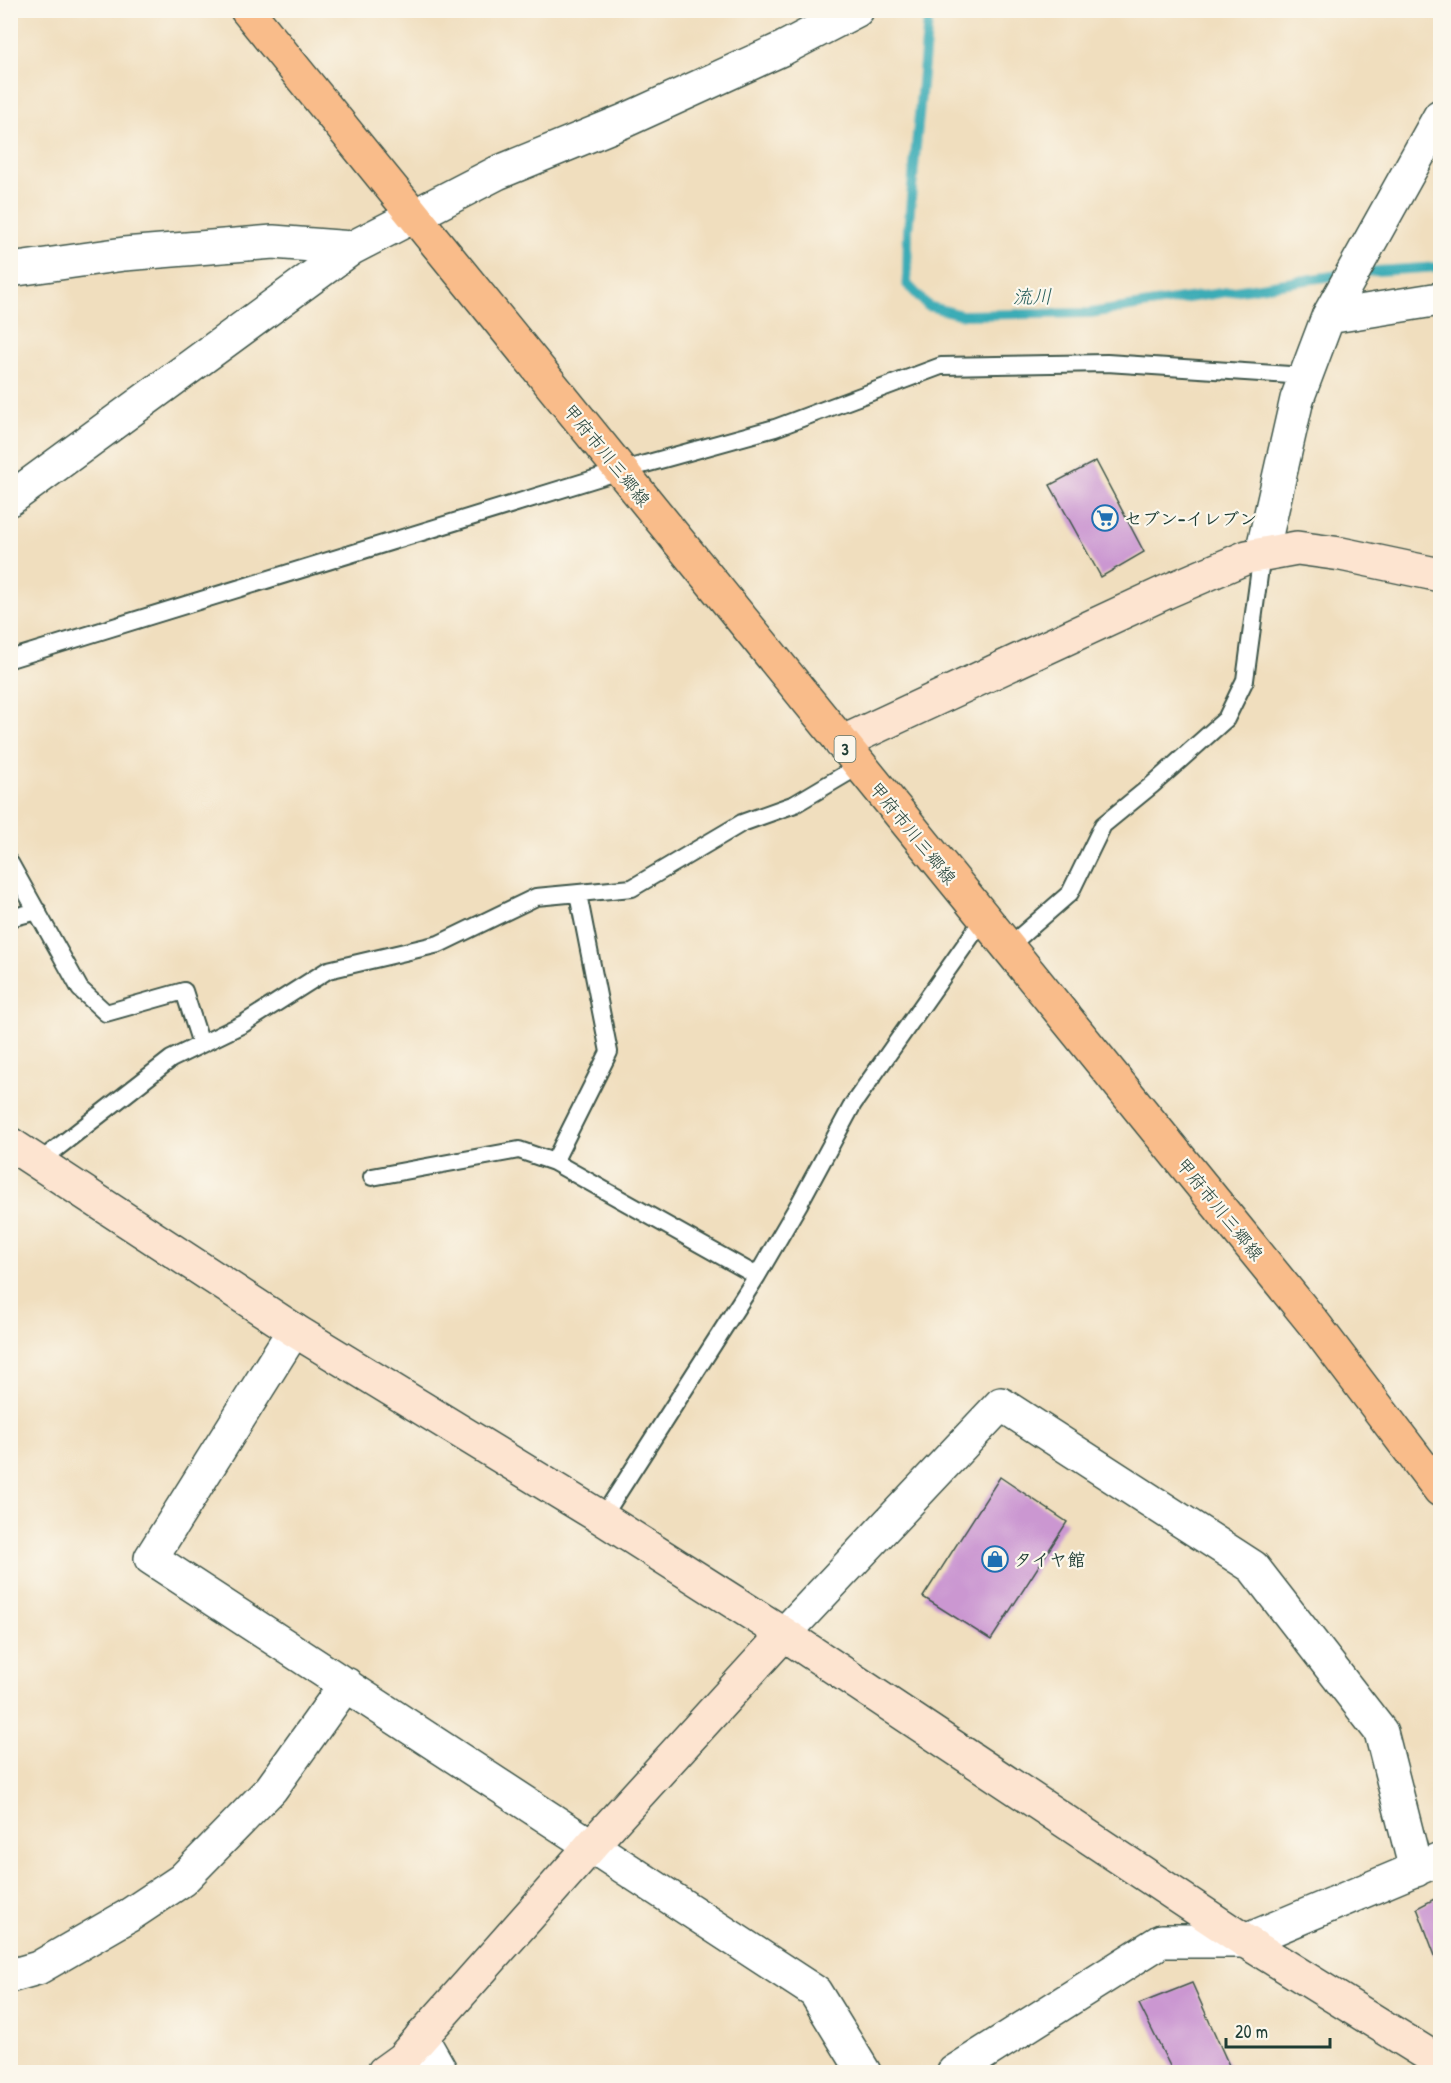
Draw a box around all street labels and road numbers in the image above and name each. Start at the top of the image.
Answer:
street label: 甲府市川三郷線 [558,398,656,512]
road number: 3 [834,736,856,762]
street label: 甲府市川三郷線 [864,776,962,890]
street label: 甲府市川三郷線 [1171,1152,1269,1266]

